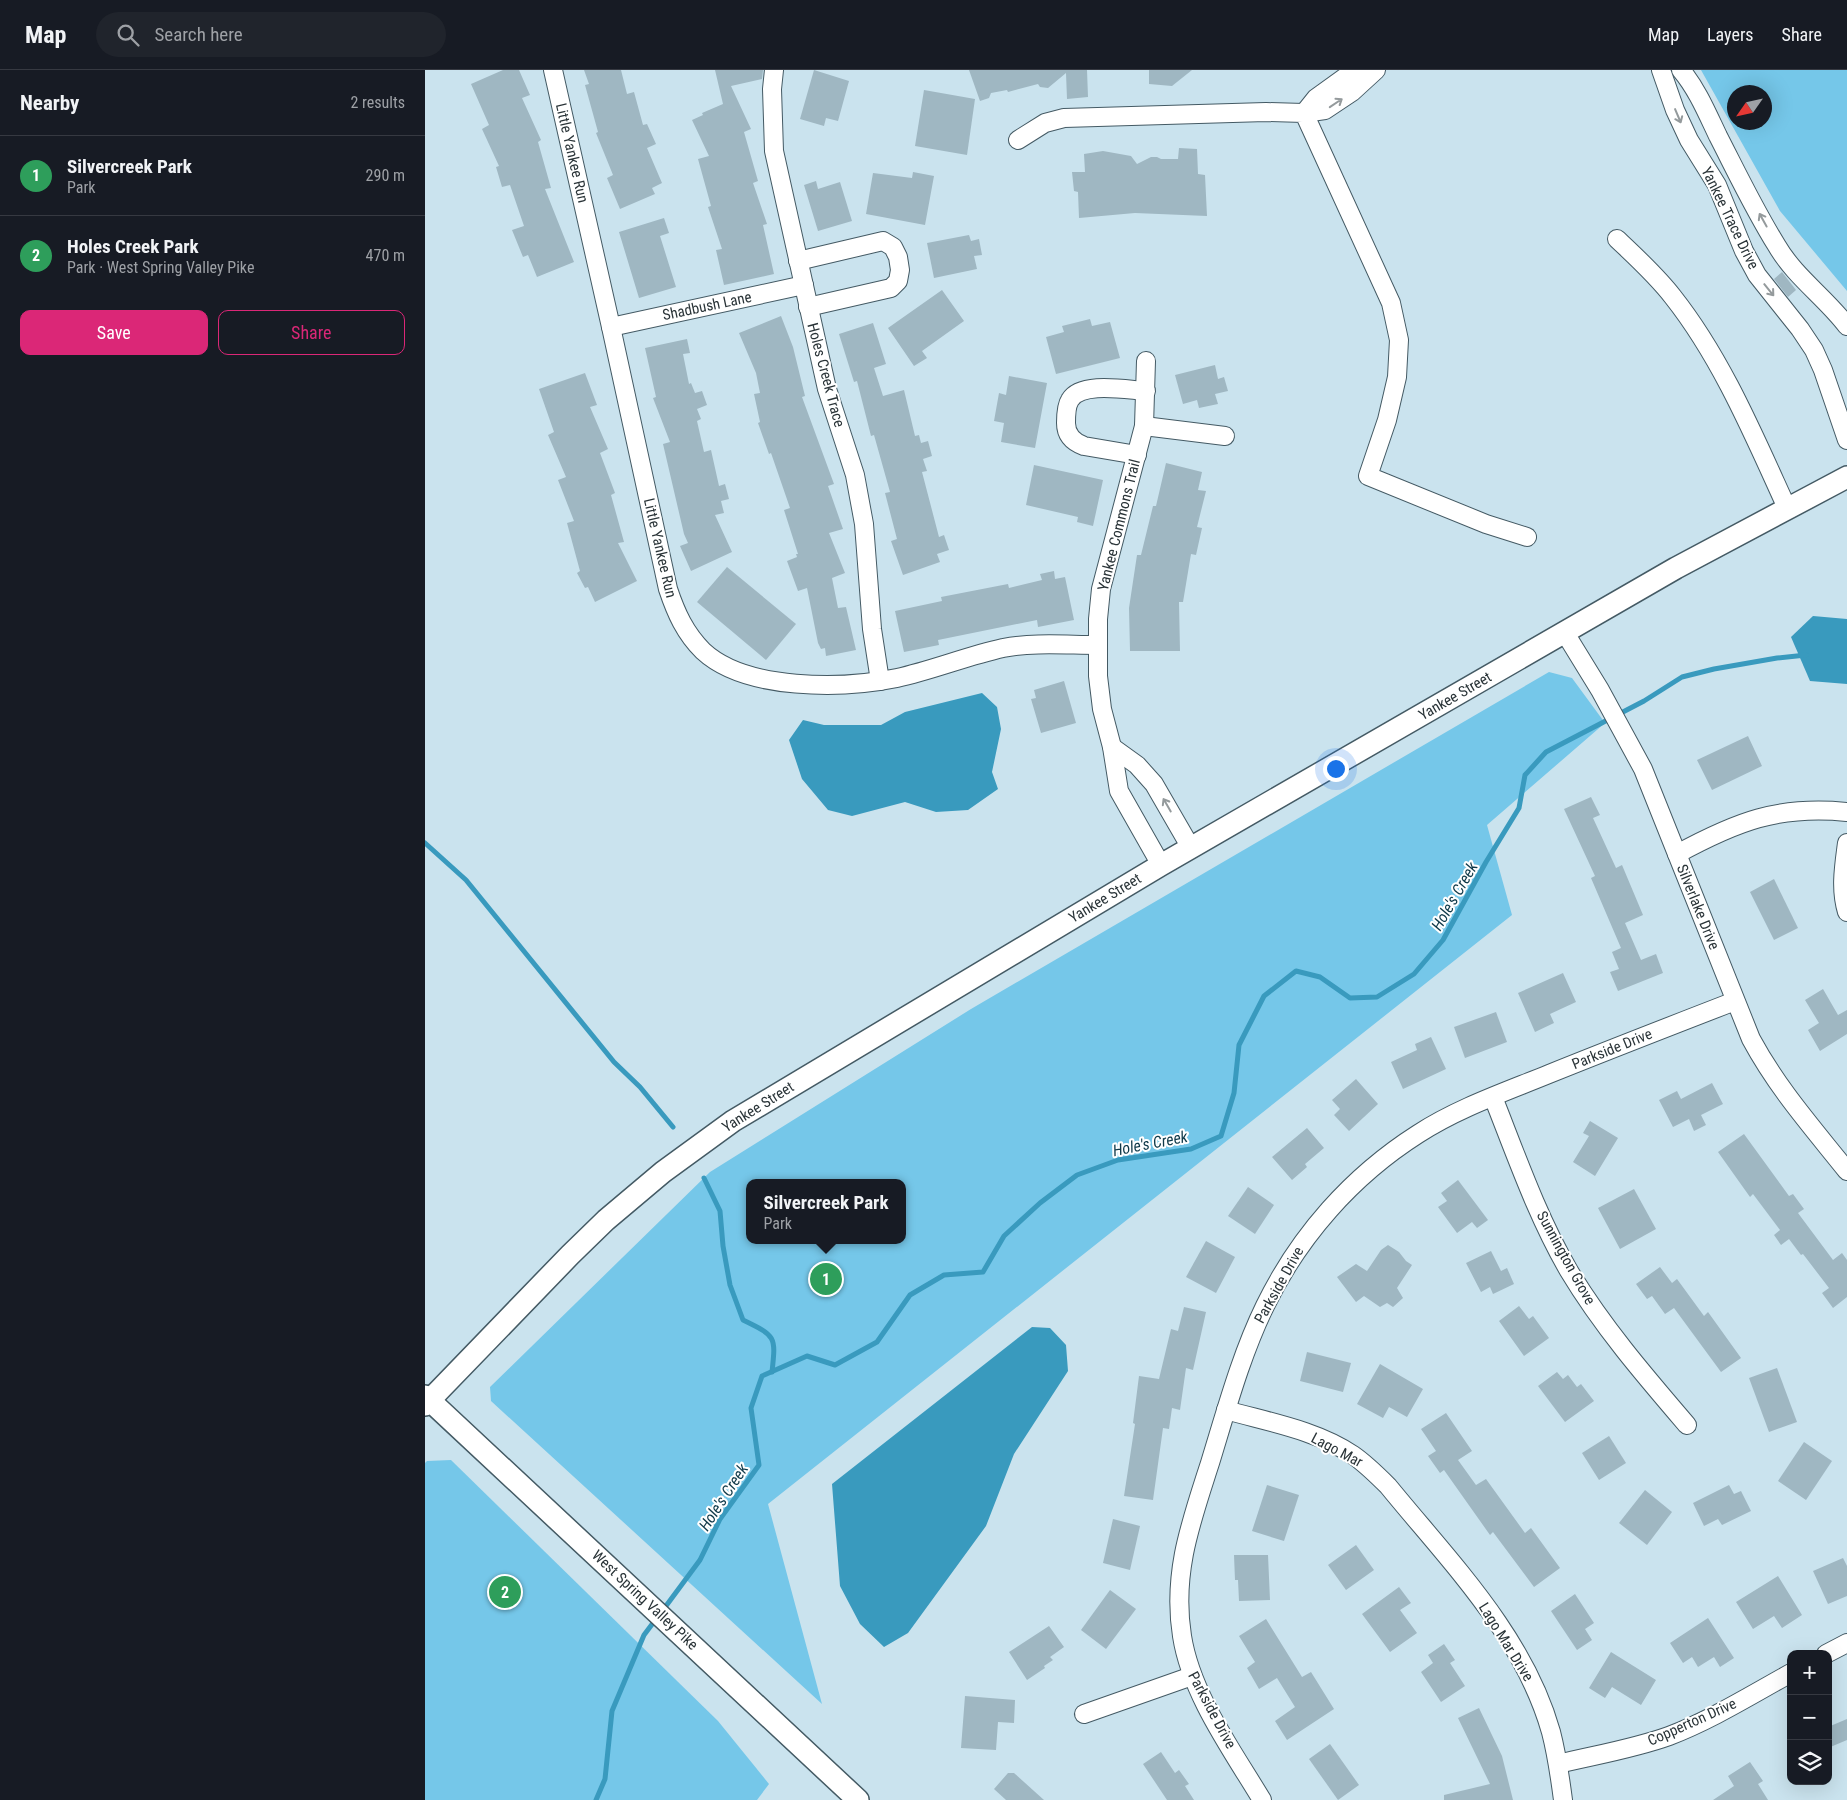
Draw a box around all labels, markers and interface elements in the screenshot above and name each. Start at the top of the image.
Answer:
search box [96,12,446,57]
text: Map [25,21,66,49]
icon: search [114,21,142,49]
text: Search here [154,23,243,46]
text: Map [1648,24,1679,45]
text: Layers [1707,24,1754,45]
text: Share [1782,24,1822,45]
north arrow [1727,85,1772,130]
text: Nearby [20,91,79,115]
text: 2 results [350,93,405,112]
one-way arrow [1329,98,1343,108]
street label: Little Yankee Run [552,101,592,205]
one-way arrow [1674,108,1684,123]
text: Silvercreek Park [67,155,192,178]
street label: Yankee Trace Drive [1697,164,1763,272]
text: 1 [32,166,40,185]
text: 290 m [366,166,405,185]
text: Park [67,178,96,197]
one-way arrow [1757,214,1767,228]
text: Holes Creek Park [67,235,199,258]
text: 2 [32,246,40,265]
text: 470 m [366,246,405,265]
text: Park · West Spring Valley Pike [67,258,254,277]
one-way arrow [1764,283,1775,296]
street label: Shadbush Lane [661,288,753,324]
button: Save [20,310,208,355]
button: Share [218,310,405,355]
street label: Holes Creek Trace [803,321,849,429]
street label: Yankee Commons Trail [1094,457,1144,593]
street label: Little Yankee Run [640,496,680,600]
street label: Yankee Street [1415,668,1495,724]
your location [1323,756,1349,782]
one-way arrow [1161,799,1171,813]
water label: Hole's Creek [1427,858,1482,934]
street label: Silverlake Drive [1673,862,1723,952]
street label: Yankee Street [1066,869,1144,927]
street label: Parkside Drive [1569,1025,1655,1073]
street label: Yankee Street [719,1078,797,1136]
water label: Hole's Creek [1111,1127,1190,1160]
popup [746,1179,906,1244]
text: Silvercreek Park [764,1191,888,1214]
street label: Sunnington Grove [1533,1208,1599,1308]
text: Park [764,1214,792,1233]
street label: Parkside Drive [1251,1244,1307,1326]
pin: 1 [810,1260,842,1298]
street label: Lago Mar [1308,1429,1366,1471]
water label: Hole's Creek [695,1459,753,1534]
street label: West Spring Valley Pike [588,1546,702,1654]
pin: 2 [489,1573,521,1611]
street label: Lago Mar Drive [1475,1599,1537,1685]
map controls [1787,1650,1832,1785]
button: + [1787,1650,1832,1695]
street label: Parkside Drive [1184,1668,1240,1752]
street label: Copperton Drive [1645,1694,1739,1750]
button: − [1787,1695,1832,1740]
button: layers [1787,1740,1832,1785]

